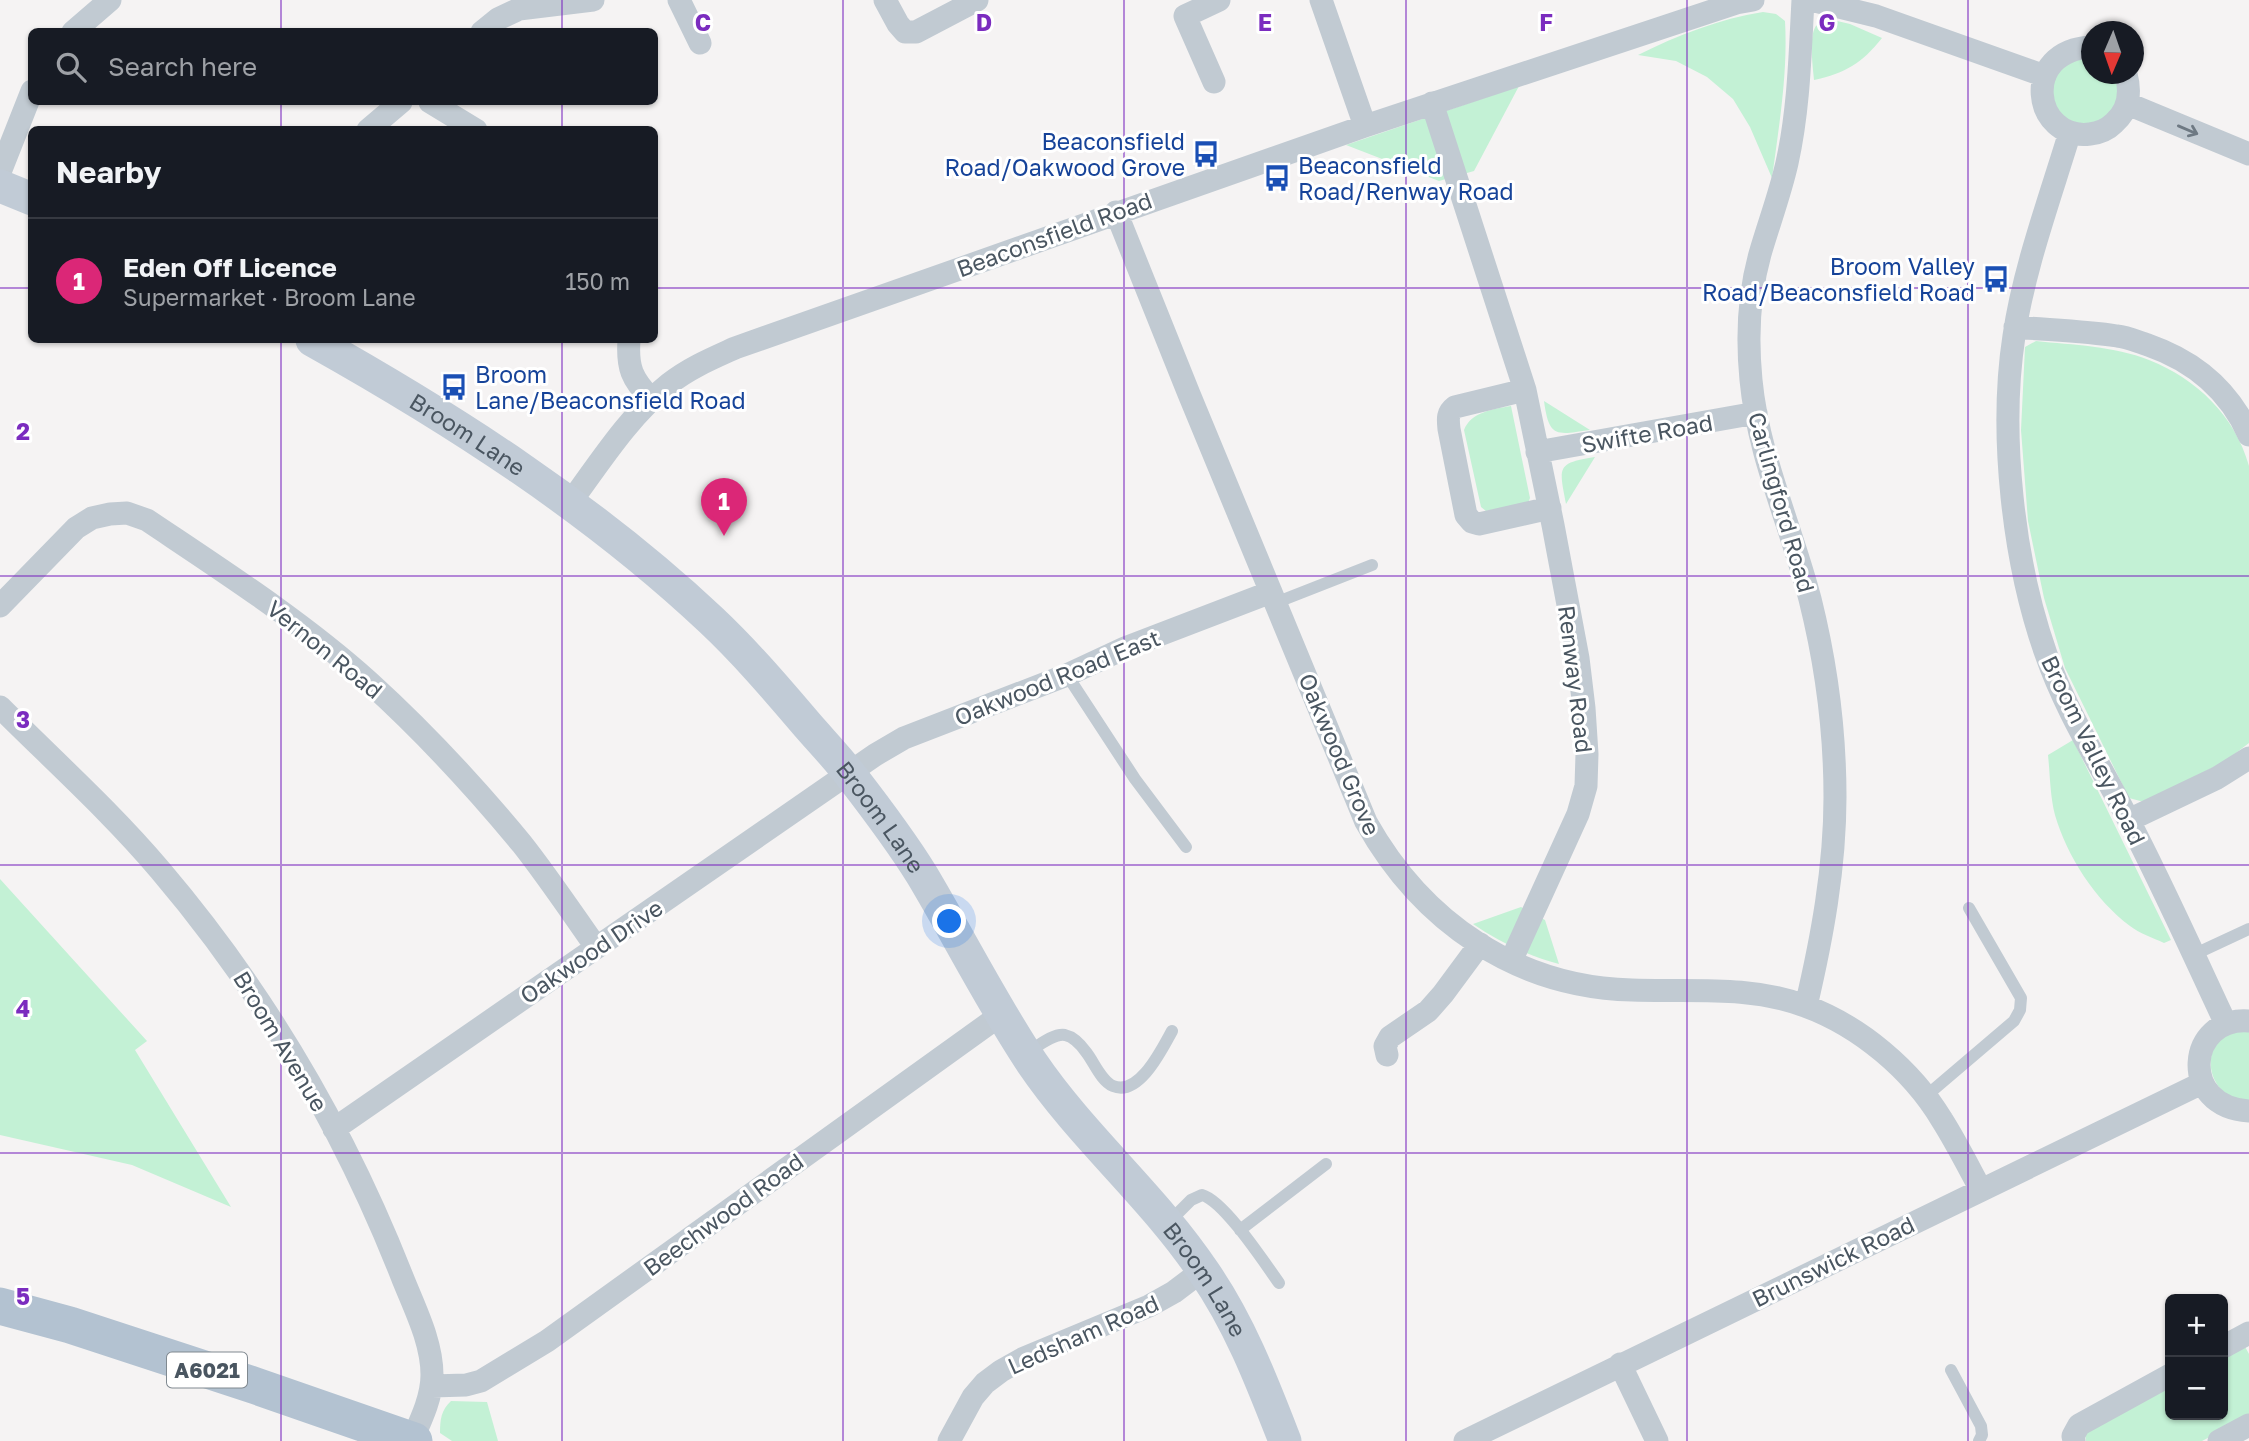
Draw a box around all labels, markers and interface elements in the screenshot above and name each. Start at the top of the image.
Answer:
text: C [695,8,711,36]
text: D [976,8,992,36]
text: E [1258,8,1272,36]
text: F [1539,8,1553,36]
text: G [1819,8,1835,36]
north arrow [2081,21,2144,84]
search box [28,28,658,105]
icon: search [52,48,90,86]
text: Search here [108,51,257,82]
one-way arrow [2177,124,2198,137]
place label: Beaconsfield Road/Oakwood Grove [944,127,1185,181]
bus stop icon: Beaconsfield Road/Oakwood Grove [1191,139,1221,169]
place label: Beaconsfield Road/Renway Road [1298,151,1514,205]
text: Nearby [56,154,161,190]
bus stop icon: Beaconsfield Road/Renway Road [1262,163,1292,193]
street label: Beaconsfield Road [953,186,1155,282]
text: Eden Off Licence [123,252,337,283]
place label: Broom Valley Road/Beaconsfield Road [1702,252,1975,306]
bus stop icon: Broom Valley Road/Beaconsfield Road [1981,264,2011,294]
text: 1 [73,267,85,295]
text: 150 m [565,267,630,295]
text: Supermarket · Broom Lane [123,283,416,311]
place label: Broom Lane/Beaconsfield Road [475,360,746,414]
bus stop icon: Broom Lane/Beaconsfield Road [439,372,469,402]
street label: Broom Lane [405,387,531,482]
street label: Swifte Road [1579,408,1715,458]
street label: Carlingford Road [1743,409,1821,595]
text: 2 [16,417,30,445]
pin: 1 [701,478,747,536]
street label: Vernon Road [262,594,388,704]
street label: Renway Road [1553,604,1599,754]
street label: Oakwood Road East [950,623,1164,731]
street label: Broom Valley Road [2036,651,2152,849]
street label: Oakwood Grove [1293,669,1387,839]
text: 3 [16,705,30,733]
street label: Broom Lane [831,755,931,878]
street label: Oakwood Drive [514,893,668,1009]
your location [932,904,966,938]
street label: Broom Avenue [228,966,334,1116]
text: 4 [16,994,30,1022]
street label: Beechwood Road [638,1147,808,1281]
street label: Brunswick Road [1747,1210,1919,1312]
street label: Broom Lane [1158,1216,1253,1341]
text: 5 [16,1282,30,1310]
street label: Ledsham Road [1003,1288,1163,1380]
map controls [2165,1294,2228,1420]
button: + [2165,1294,2228,1357]
road number: A6021 [167,1352,247,1388]
button: − [2165,1357,2228,1420]

